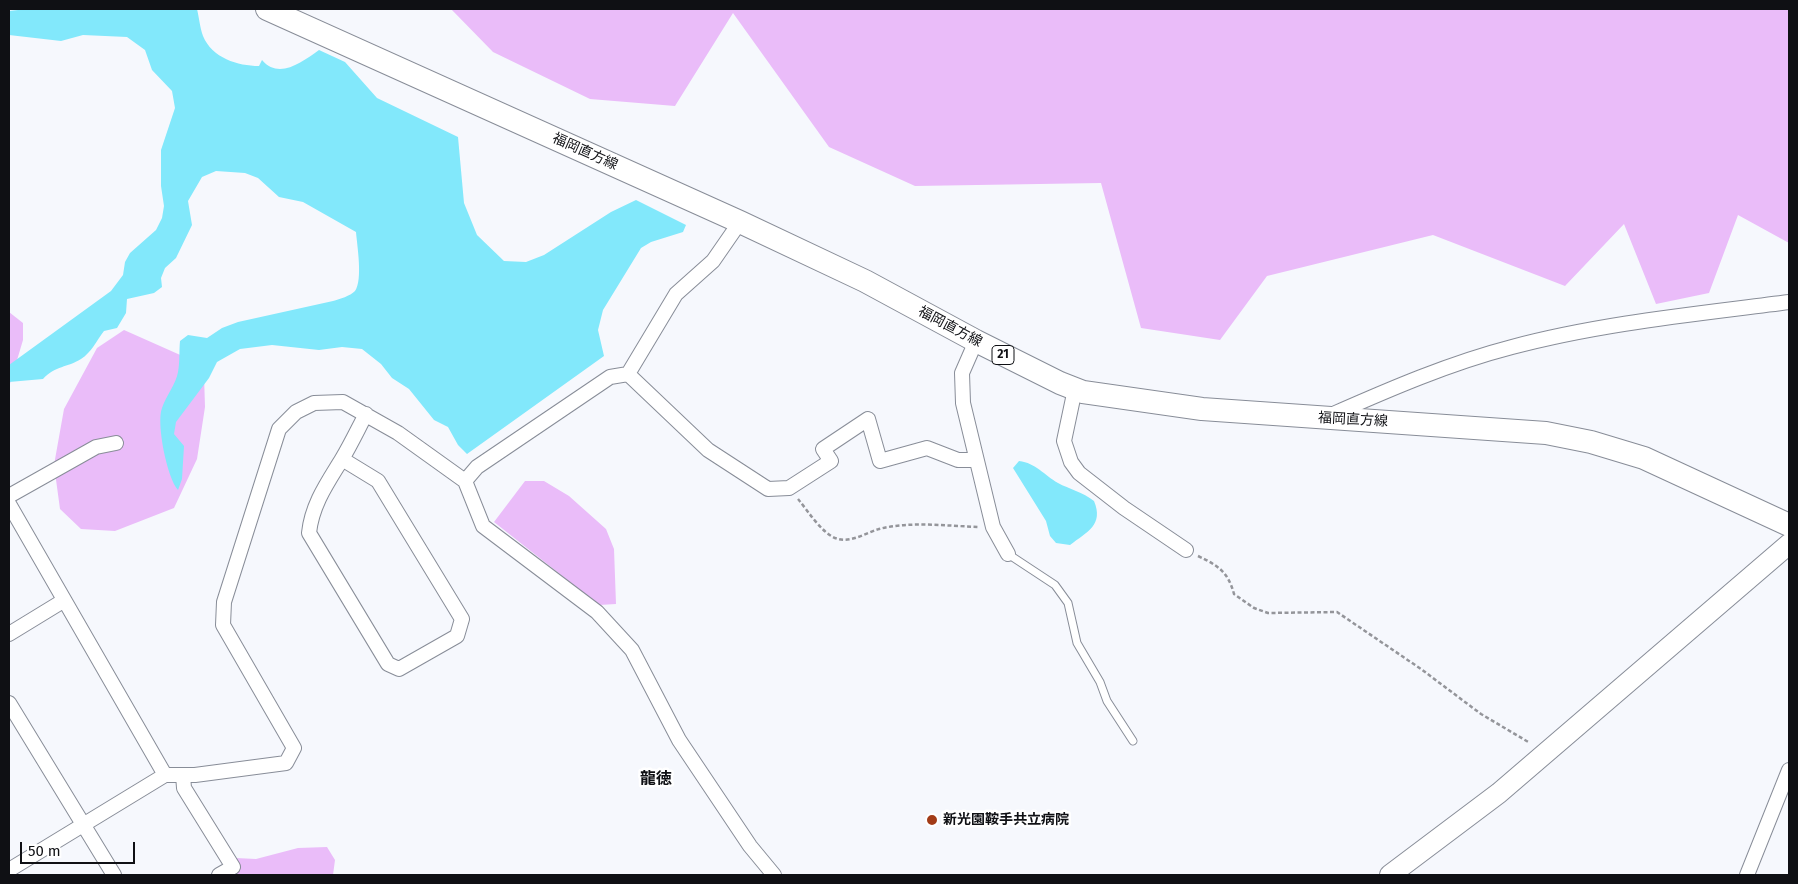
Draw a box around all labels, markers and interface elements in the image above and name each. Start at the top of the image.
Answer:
street label: 福岡直方線 [550,130,620,174]
street label: 福岡直方線 [915,303,985,351]
road number: 21 [992,346,1014,364]
street label: 福岡直方線 [1318,410,1388,430]
district label: 龍徳 [640,770,672,790]
place label: 新光園鞍手共立病院 [943,812,1069,828]
marker: 新光園鞍手共立病院 [925,813,939,827]
scale bar [22,832,138,864]
text: 50 m [28,842,61,860]

